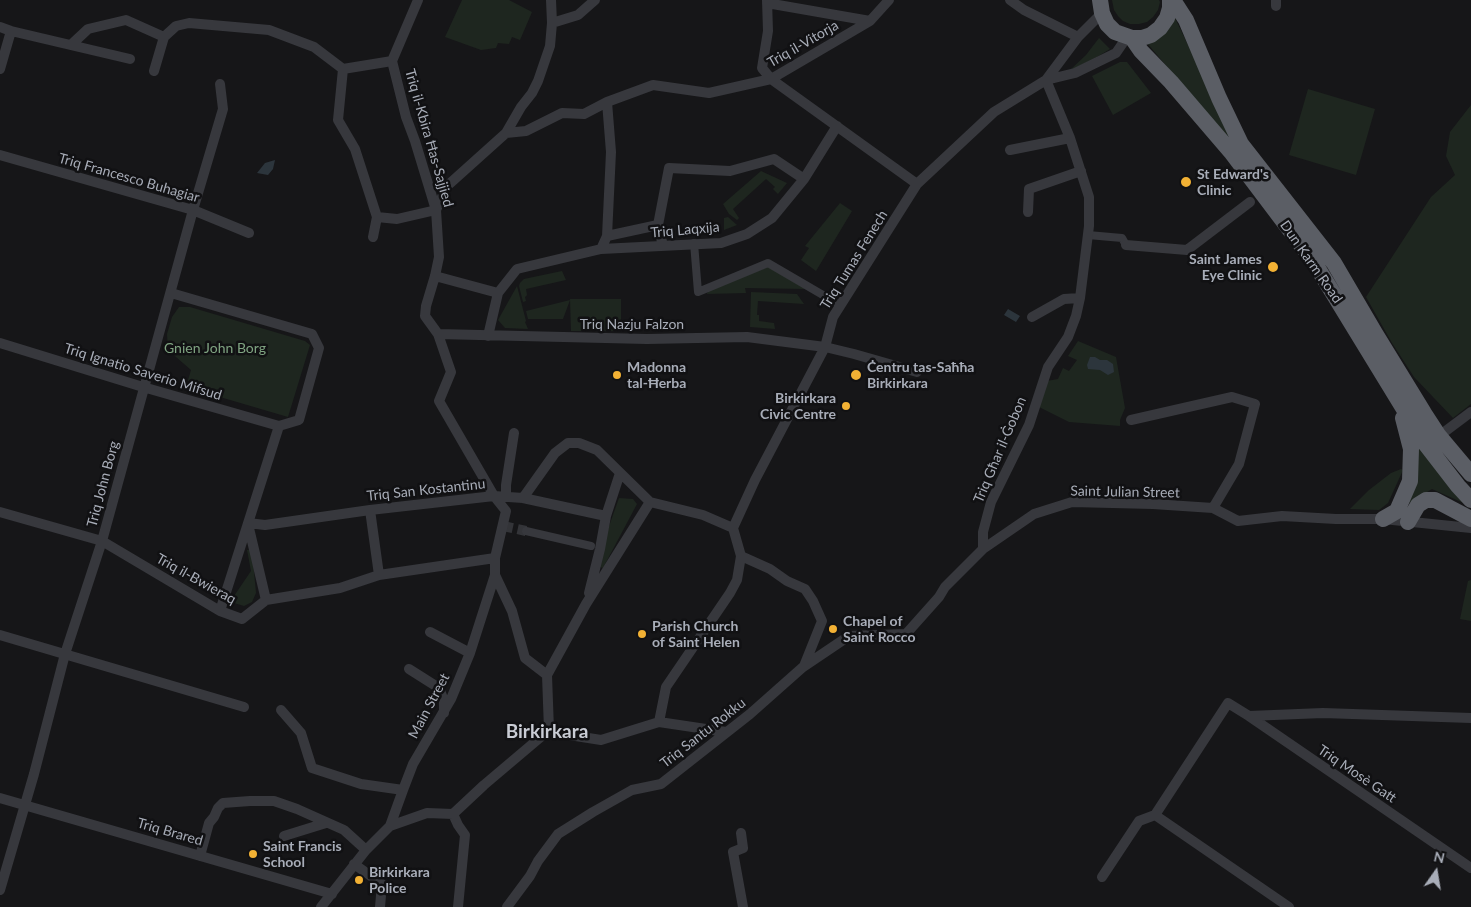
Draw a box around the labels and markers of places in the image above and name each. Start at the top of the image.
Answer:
place label: St Edward's Clinic [1197,166,1269,198]
marker: St Edward's Clinic [1179,175,1193,189]
place label: Saint James Eye Clinic [1189,251,1262,284]
marker: Saint James Eye Clinic [1266,260,1280,274]
place label: Madonna tal-Ħerba [627,359,686,392]
place label: Ċentru tas-Saħħa Birkirkara [867,359,974,392]
marker: Ċentru tas-Saħħa Birkirkara [849,368,863,382]
marker: Madonna tal-Ħerba [611,369,623,381]
place label: Birkirkara Civic Centre [760,390,836,422]
marker: Birkirkara Civic Centre [840,400,852,412]
place label: Chapel of Saint Rocco [843,613,916,646]
place label: Parish Church of Saint Helen [652,618,740,650]
marker: Chapel of Saint Rocco [827,623,839,635]
marker: Parish Church of Saint Helen [636,628,648,640]
place label: Saint Francis School [263,838,342,870]
marker: Saint Francis School [247,848,259,860]
place label: Birkirkara Police [369,864,430,896]
marker: Birkirkara Police [353,874,365,886]

